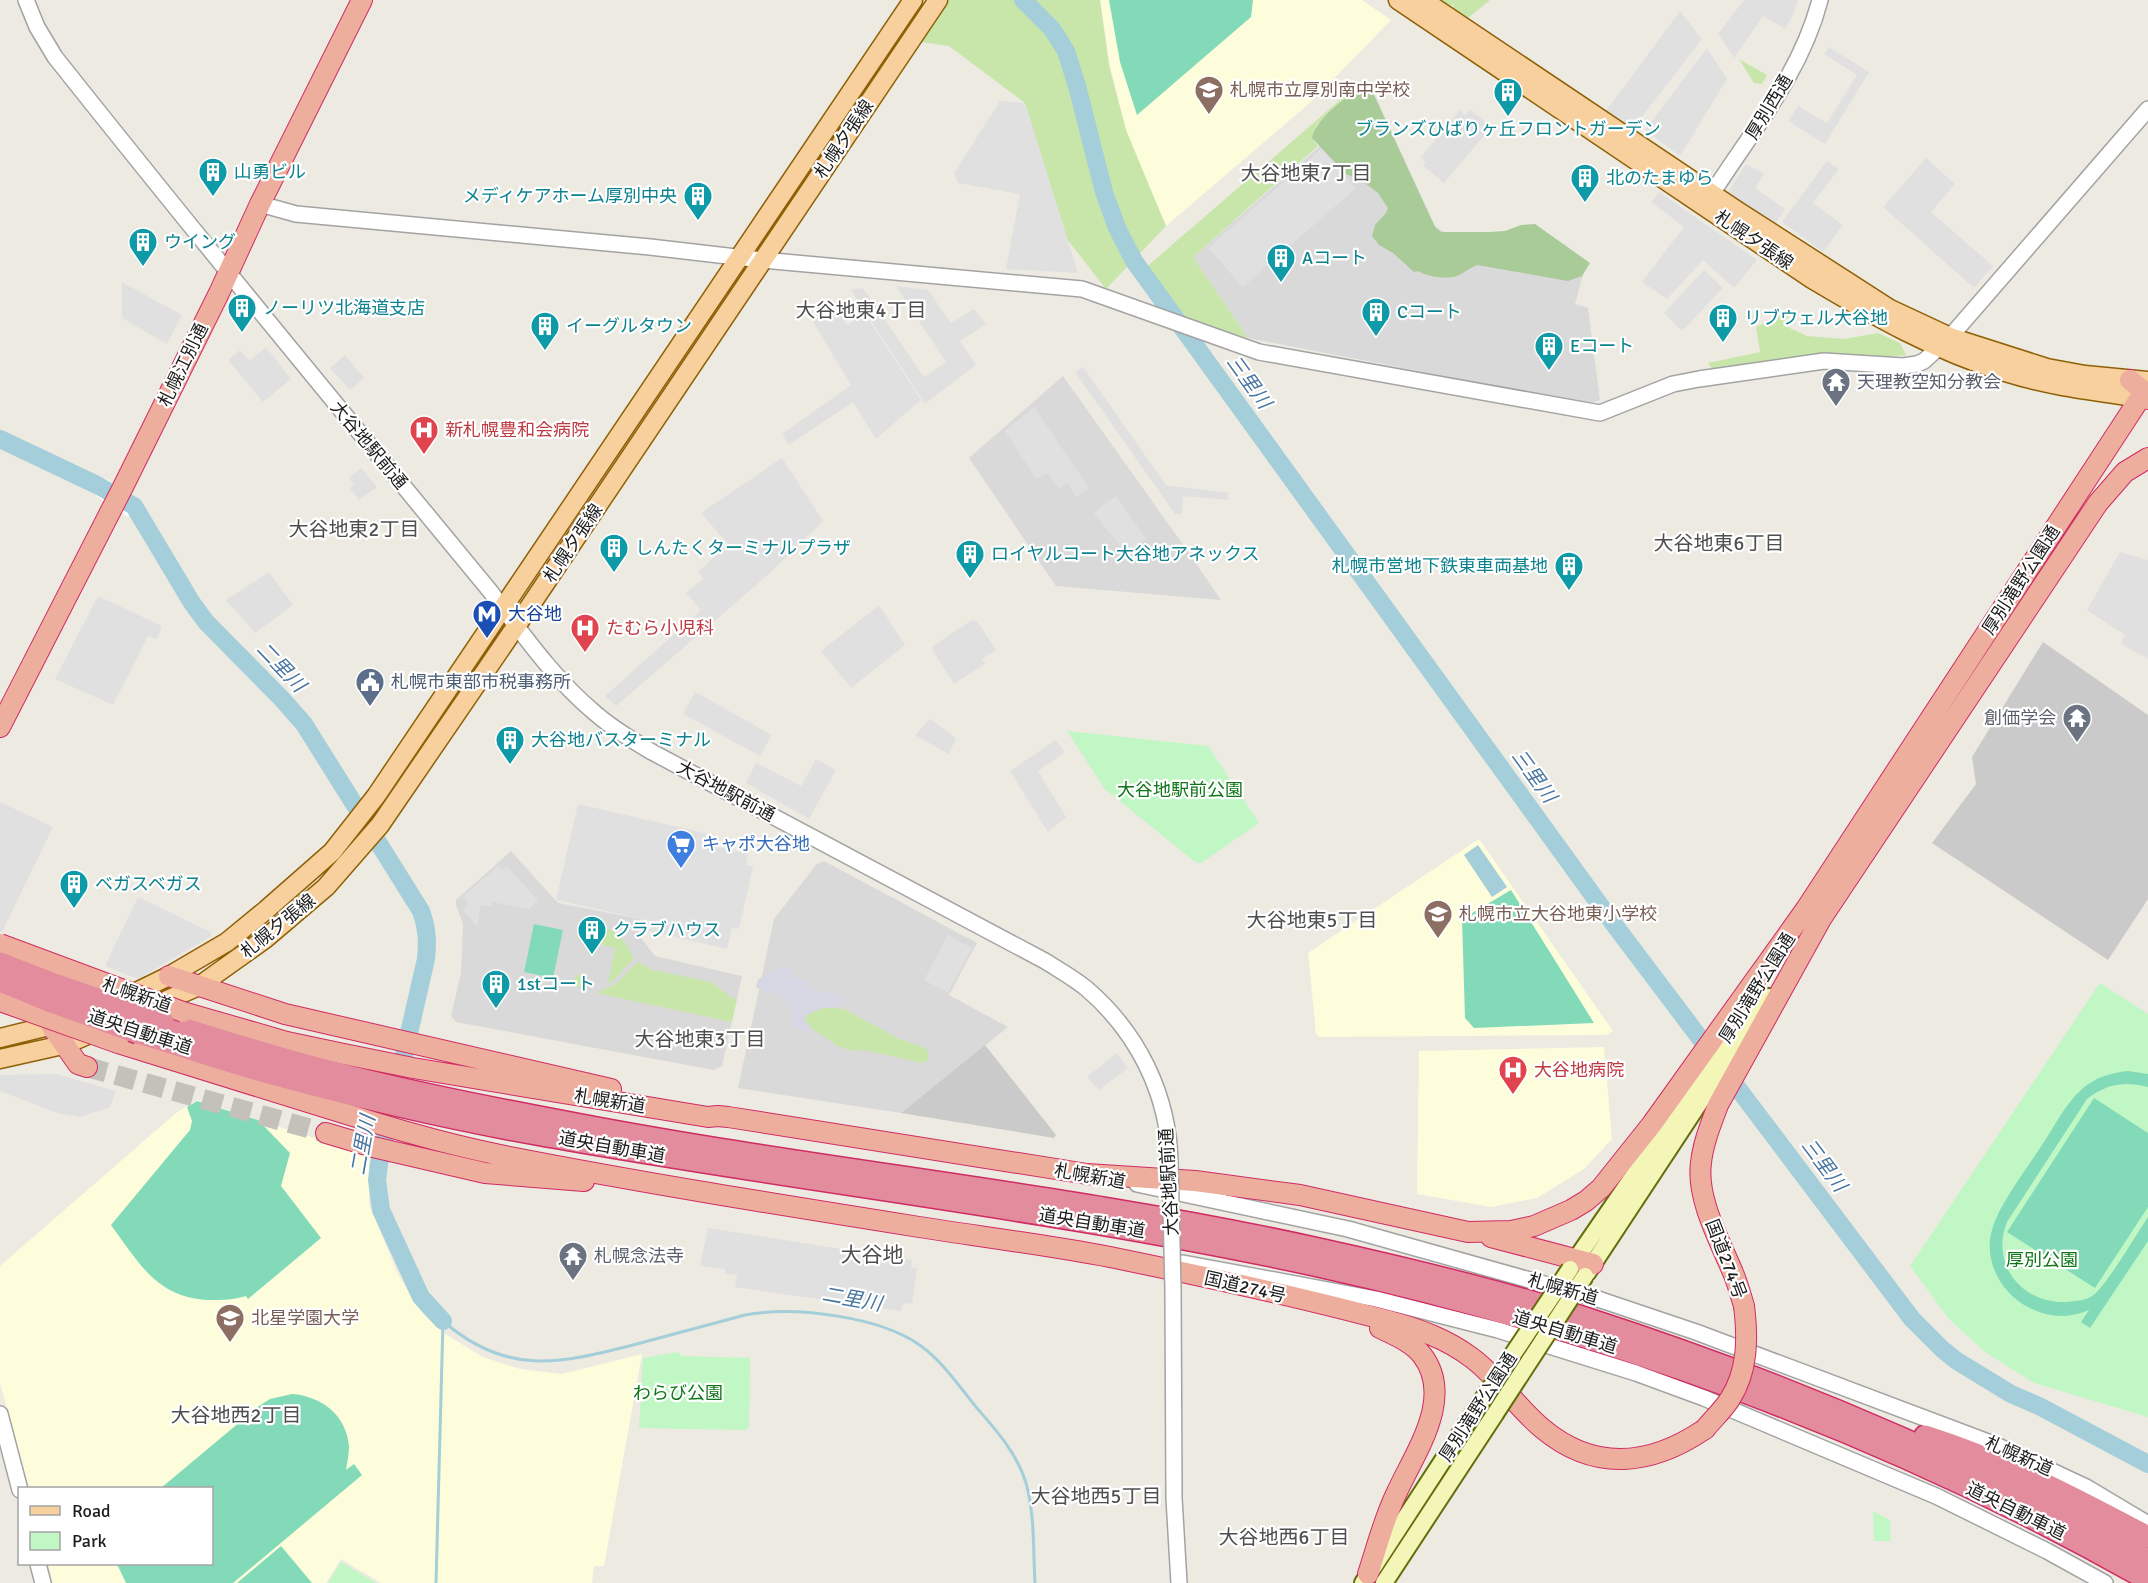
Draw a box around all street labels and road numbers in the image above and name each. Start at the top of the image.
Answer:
street label: 厚別西通 [1741,70,1797,144]
street label: 札幌夕張線 [810,96,878,182]
street label: 札幌夕張線 [1711,206,1797,274]
street label: 札幌江別通 [153,320,213,410]
street label: 大谷地駅前通 [326,397,412,493]
street label: 札幌夕張線 [539,500,607,586]
street label: 厚別滝野公園通 [1977,521,2065,639]
street label: 大谷地駅前通 [673,756,779,826]
street label: 札幌夕張線 [236,889,320,963]
street label: 厚別滝野公園通 [1714,929,1800,1047]
street label: 札幌新道 [99,973,175,1017]
street label: 道央自動車道 [85,1005,195,1059]
street label: 札幌新道 [573,1085,647,1117]
street label: 道央自動車道 [557,1127,667,1167]
street label: 大谷地駅前通 [1155,1127,1183,1237]
street label: 札幌新道 [1053,1159,1127,1193]
street label: 道央自動車道 [1037,1204,1147,1242]
street label: 国道274号 [1701,1216,1751,1302]
street label: 国道274号 [1202,1267,1288,1307]
street label: 札幌新道 [1525,1269,1601,1309]
street label: 道央自動車道 [1510,1306,1620,1358]
street label: 厚別滝野公園通 [1434,1348,1522,1466]
street label: 札幌新道 [1982,1431,2056,1481]
street label: 道央自動車道 [1963,1477,2069,1545]

